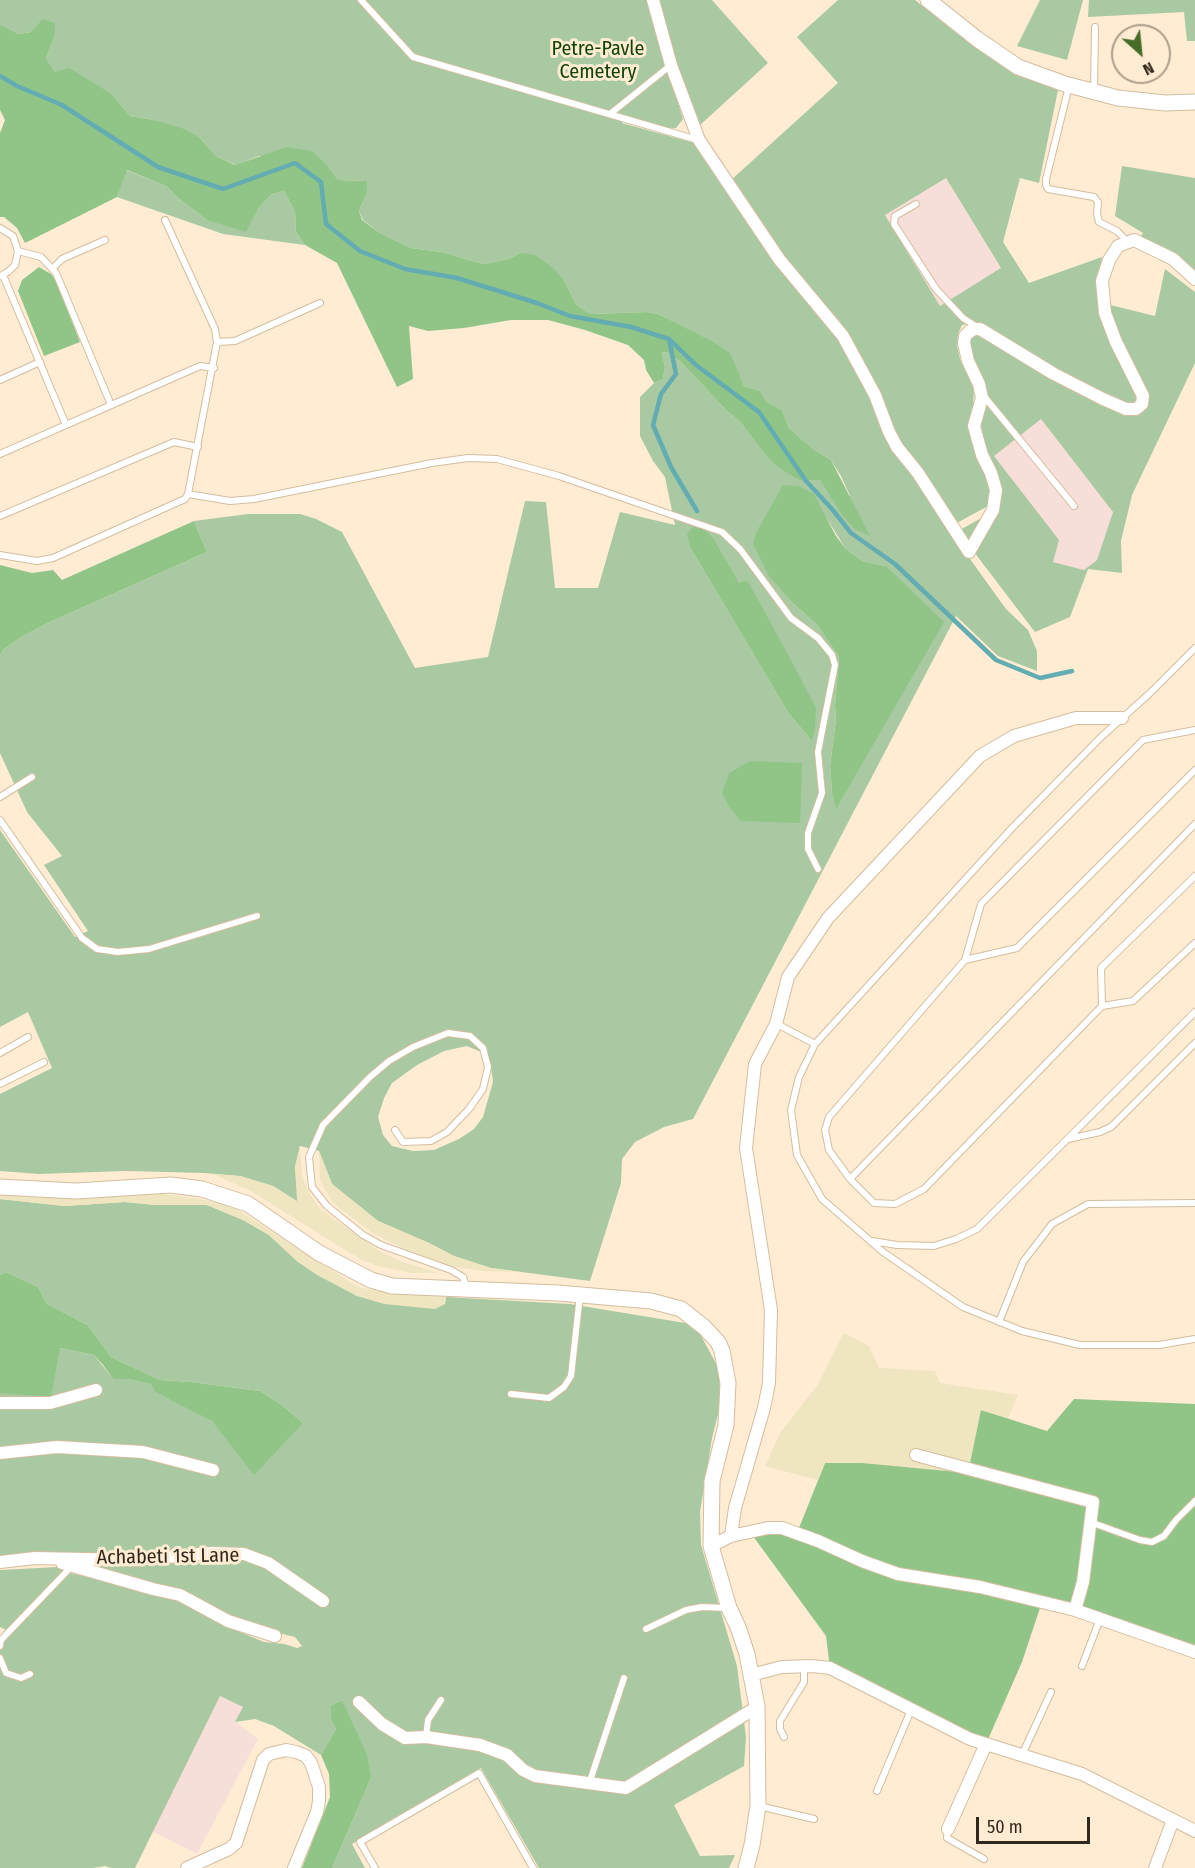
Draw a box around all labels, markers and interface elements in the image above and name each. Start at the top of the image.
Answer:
north arrow [1111,24,1171,84]
park label: Petre-Pavle Cemetery [552,37,644,84]
text: N [1140,58,1157,79]
street label: Achabeti 1st Lane [96,1544,240,1570]
scale bar [979,1805,1093,1843]
text: 50 m [987,1816,1023,1838]

